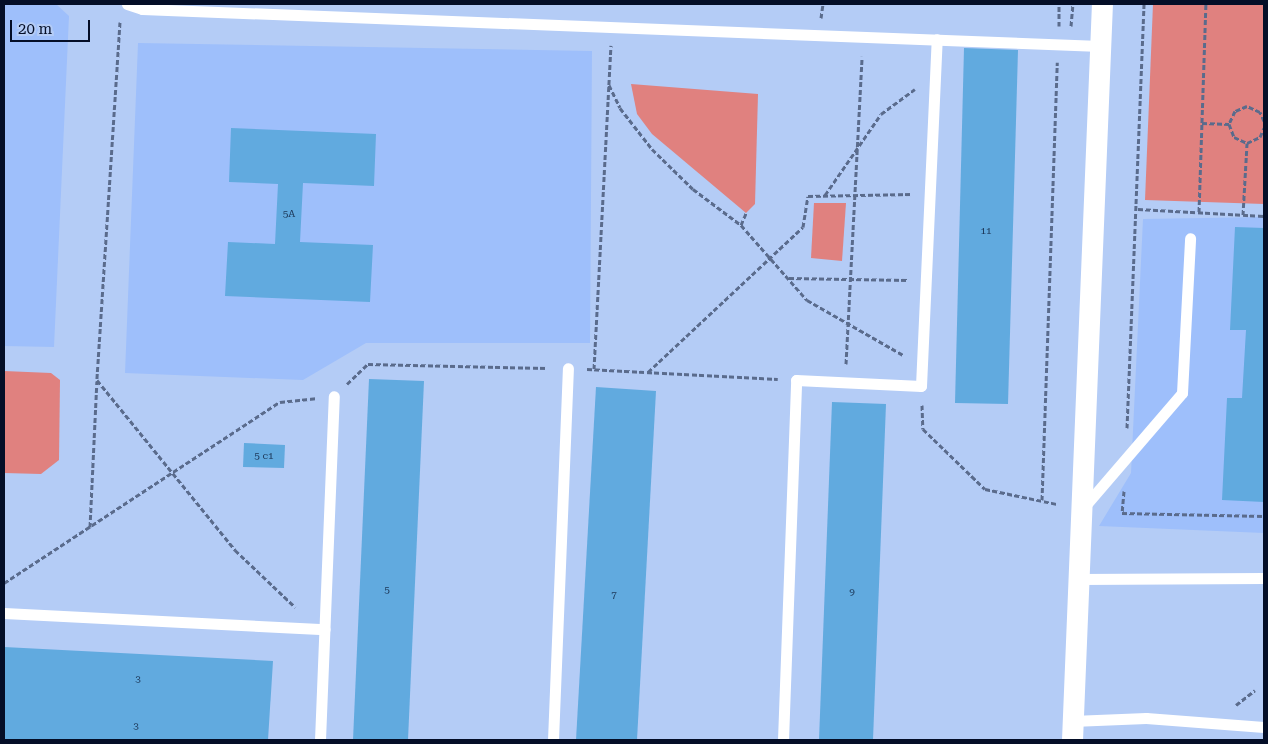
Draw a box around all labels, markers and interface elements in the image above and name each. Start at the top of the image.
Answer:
scale bar [12,10,92,42]
text: 20 m [18,20,52,38]
house number: 5А [283,208,295,220]
house number: 11 [980,225,992,237]
house number: 5 с1 [254,450,274,462]
house number: 5 [384,584,390,596]
house number: 9 [849,586,855,598]
house number: 7 [611,589,617,601]
house number: 3 [135,673,141,685]
house number: 3 [133,720,139,732]

